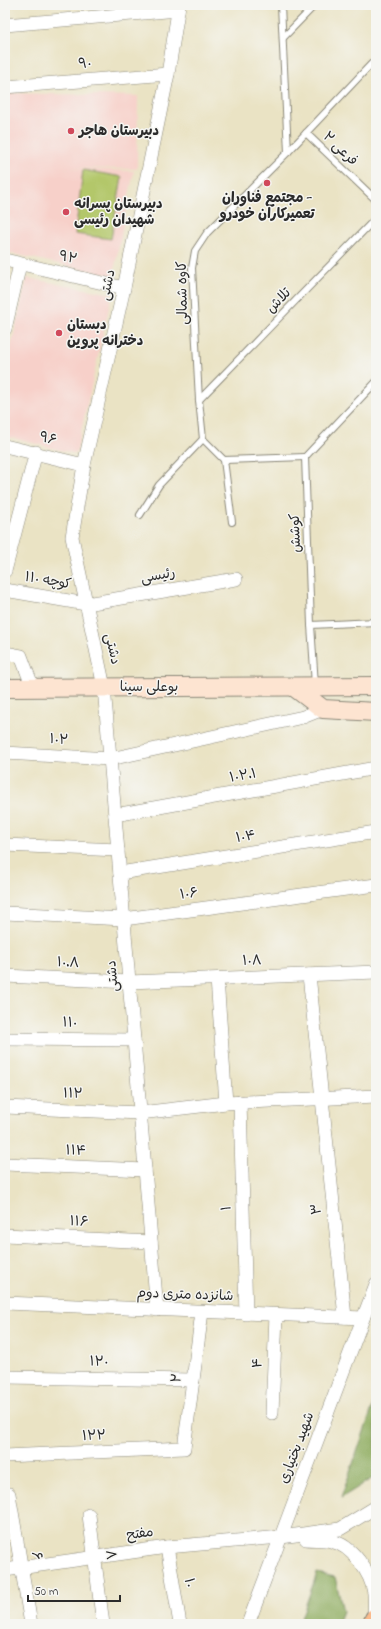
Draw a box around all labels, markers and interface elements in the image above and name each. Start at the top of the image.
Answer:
street label: ۹۰ [77,53,93,75]
place label: دبیرستان هاجر [77,121,159,142]
marker: دبیرستان هاجر [66,126,76,136]
street label: فرعی ۲ [318,127,362,171]
marker: مجتمع فناوران - تعمیرکاران خودرو [262,178,272,188]
place label: مجتمع فناوران - تعمیرکاران خودرو [218,188,315,225]
place label: دبیرستان پسرانه شهیدان رئیسی [74,194,163,231]
marker: دبیرستان پسرانه شهیدان رئیسی [61,207,71,217]
street label: ۹۲ [57,246,79,270]
street label: کاوه شمالی [172,261,194,325]
street label: دشتی [94,267,122,303]
street label: تلاش [262,283,297,319]
place label: دبستان دخترانه پروین [67,315,143,352]
marker: دبستان دخترانه پروین [54,328,64,338]
street label: ۹۶ [37,427,59,451]
street label: کوشش [285,513,307,553]
street label: رئیسی [139,563,177,589]
street label: کوچه ۱۱۰ [23,567,73,595]
street label: دشتی [98,631,126,667]
street label: بوعلی سینا [120,677,178,698]
street label: ۱۰۲ [49,729,69,751]
street label: ۱۰۲.۱ [228,763,258,789]
street label: ۱۰۴ [234,825,258,849]
street label: ۱۰۶ [179,882,199,906]
street label: ۱۰۸ [242,950,262,972]
street label: ۱۰.۸ [56,952,80,974]
street label: دشتی [101,959,125,993]
street label: ۱۱۰ [62,1012,78,1034]
street label: ۱۱۲ [63,1083,83,1105]
street label: ۱۱۴ [65,1140,87,1162]
street label: ۳ [306,1202,328,1216]
street label: ۱ [216,1205,238,1211]
street label: ۱۱۶ [69,1211,89,1233]
street label: شانزده متری دوم [136,1283,234,1307]
street label: ۱۲۰ [89,1351,109,1373]
street label: ۴ [247,1357,269,1369]
street label: ۲ [166,1372,188,1384]
street label: شهید بختیاری [274,1409,320,1487]
street label: ۱۲۲ [82,1425,106,1447]
street label: مفتح [125,1522,155,1546]
street label: ۸ [99,1549,121,1561]
street label: ۶ [25,1550,47,1562]
scale bar [28,1577,120,1603]
street label: ۱۰ [178,1577,200,1589]
text: 50 m [34,1583,58,1601]

